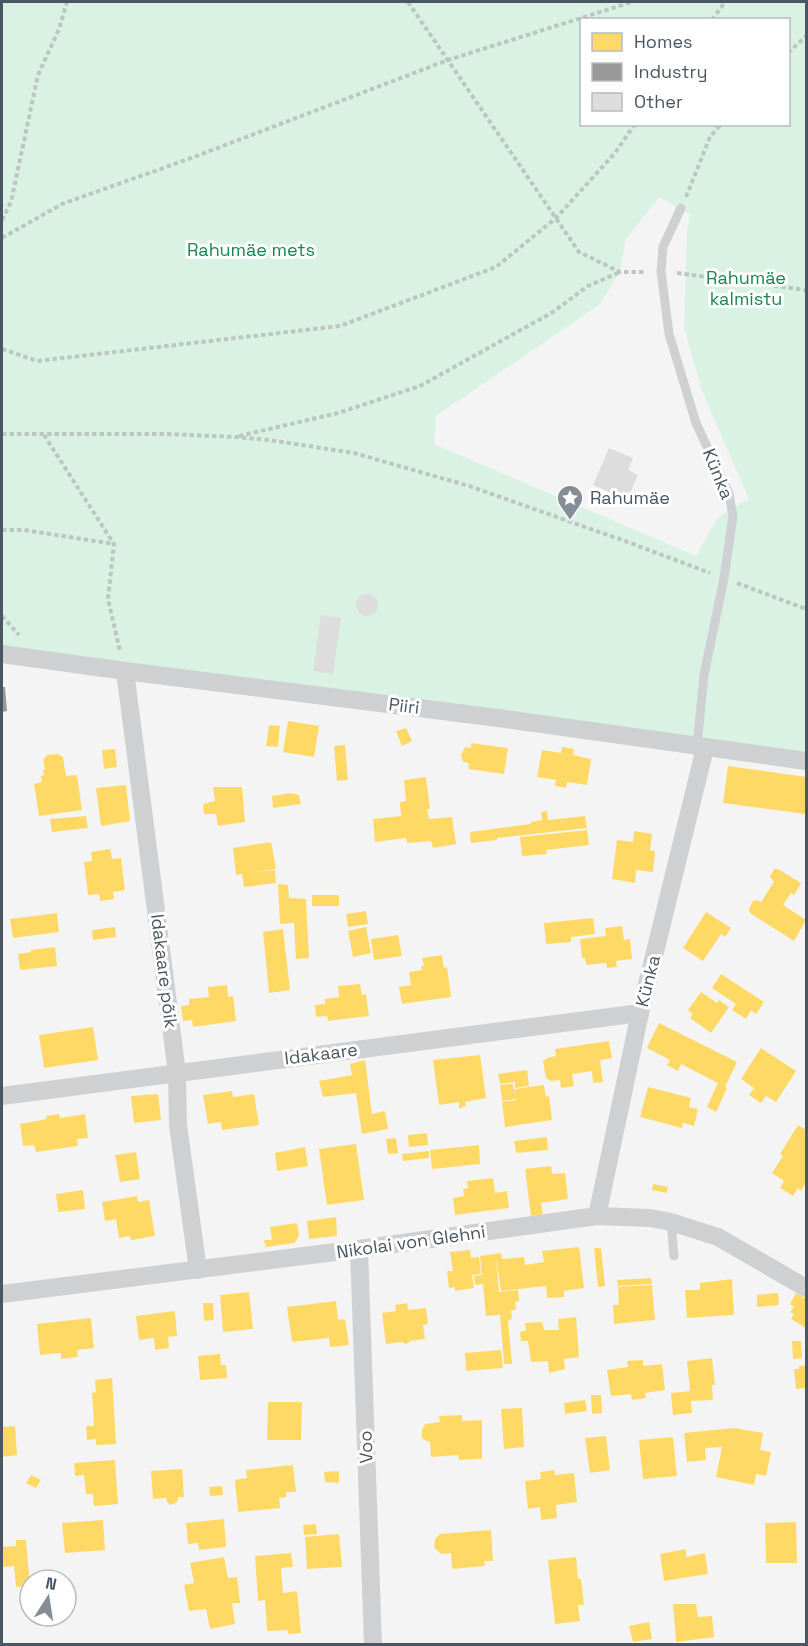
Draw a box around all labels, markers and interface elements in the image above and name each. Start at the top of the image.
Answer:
legend [580,18,790,126]
text: Homes [634,30,693,53]
text: Industry [634,60,707,83]
text: Other [634,90,683,113]
park label: Rahumäe mets [187,238,315,261]
park label: Rahumäe kalmistu [706,266,786,310]
street label: Künka [698,445,739,503]
place icon: Rahumäe [555,483,585,521]
place label: Rahumäe [590,486,670,509]
street label: Piiri [387,692,421,719]
street label: Idakaare põik [146,912,183,1030]
street label: Künka [630,953,665,1009]
street label: Idakaare [283,1038,359,1069]
street label: Nikolai von Glehni [335,1220,487,1263]
street label: Voo [353,1430,378,1464]
north arrow [18,1568,78,1628]
text: N [44,1572,58,1595]

